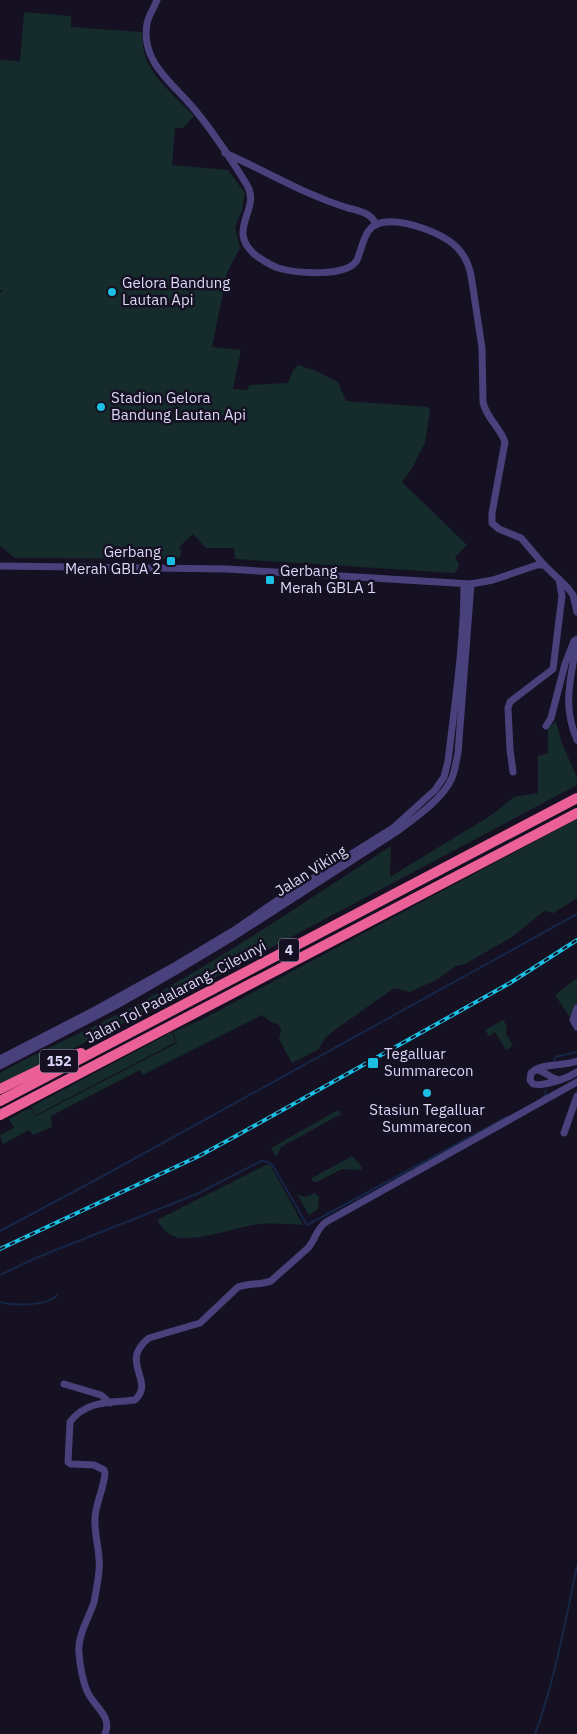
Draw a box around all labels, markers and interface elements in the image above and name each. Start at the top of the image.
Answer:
place label: Gelora Bandung Lautan Api [122,273,230,309]
marker: Gelora Bandung Lautan Api [106,286,118,298]
place label: Stadion Gelora Bandung Lautan Api [111,388,246,424]
marker: Stadion Gelora Bandung Lautan Api [95,401,107,413]
place label: Gerbang Merah GBLA 2 [65,542,161,578]
marker: Gerbang Merah GBLA 2 [165,555,177,567]
place label: Gerbang Merah GBLA 1 [280,561,376,597]
marker: Gerbang Merah GBLA 1 [264,574,276,586]
street label: Jalan Viking [271,841,350,900]
street label: Jalan Tol Padalarang–Cileunyi [82,936,269,1047]
road number: 4 [279,938,299,962]
place label: Tegalluar Summarecon [384,1044,473,1080]
road number: 152 [40,1050,78,1072]
marker: Tegalluar Summarecon [366,1056,380,1070]
marker: Stasiun Tegalluar Summarecon [421,1087,433,1099]
place label: Stasiun Tegalluar Summarecon [369,1100,485,1136]

